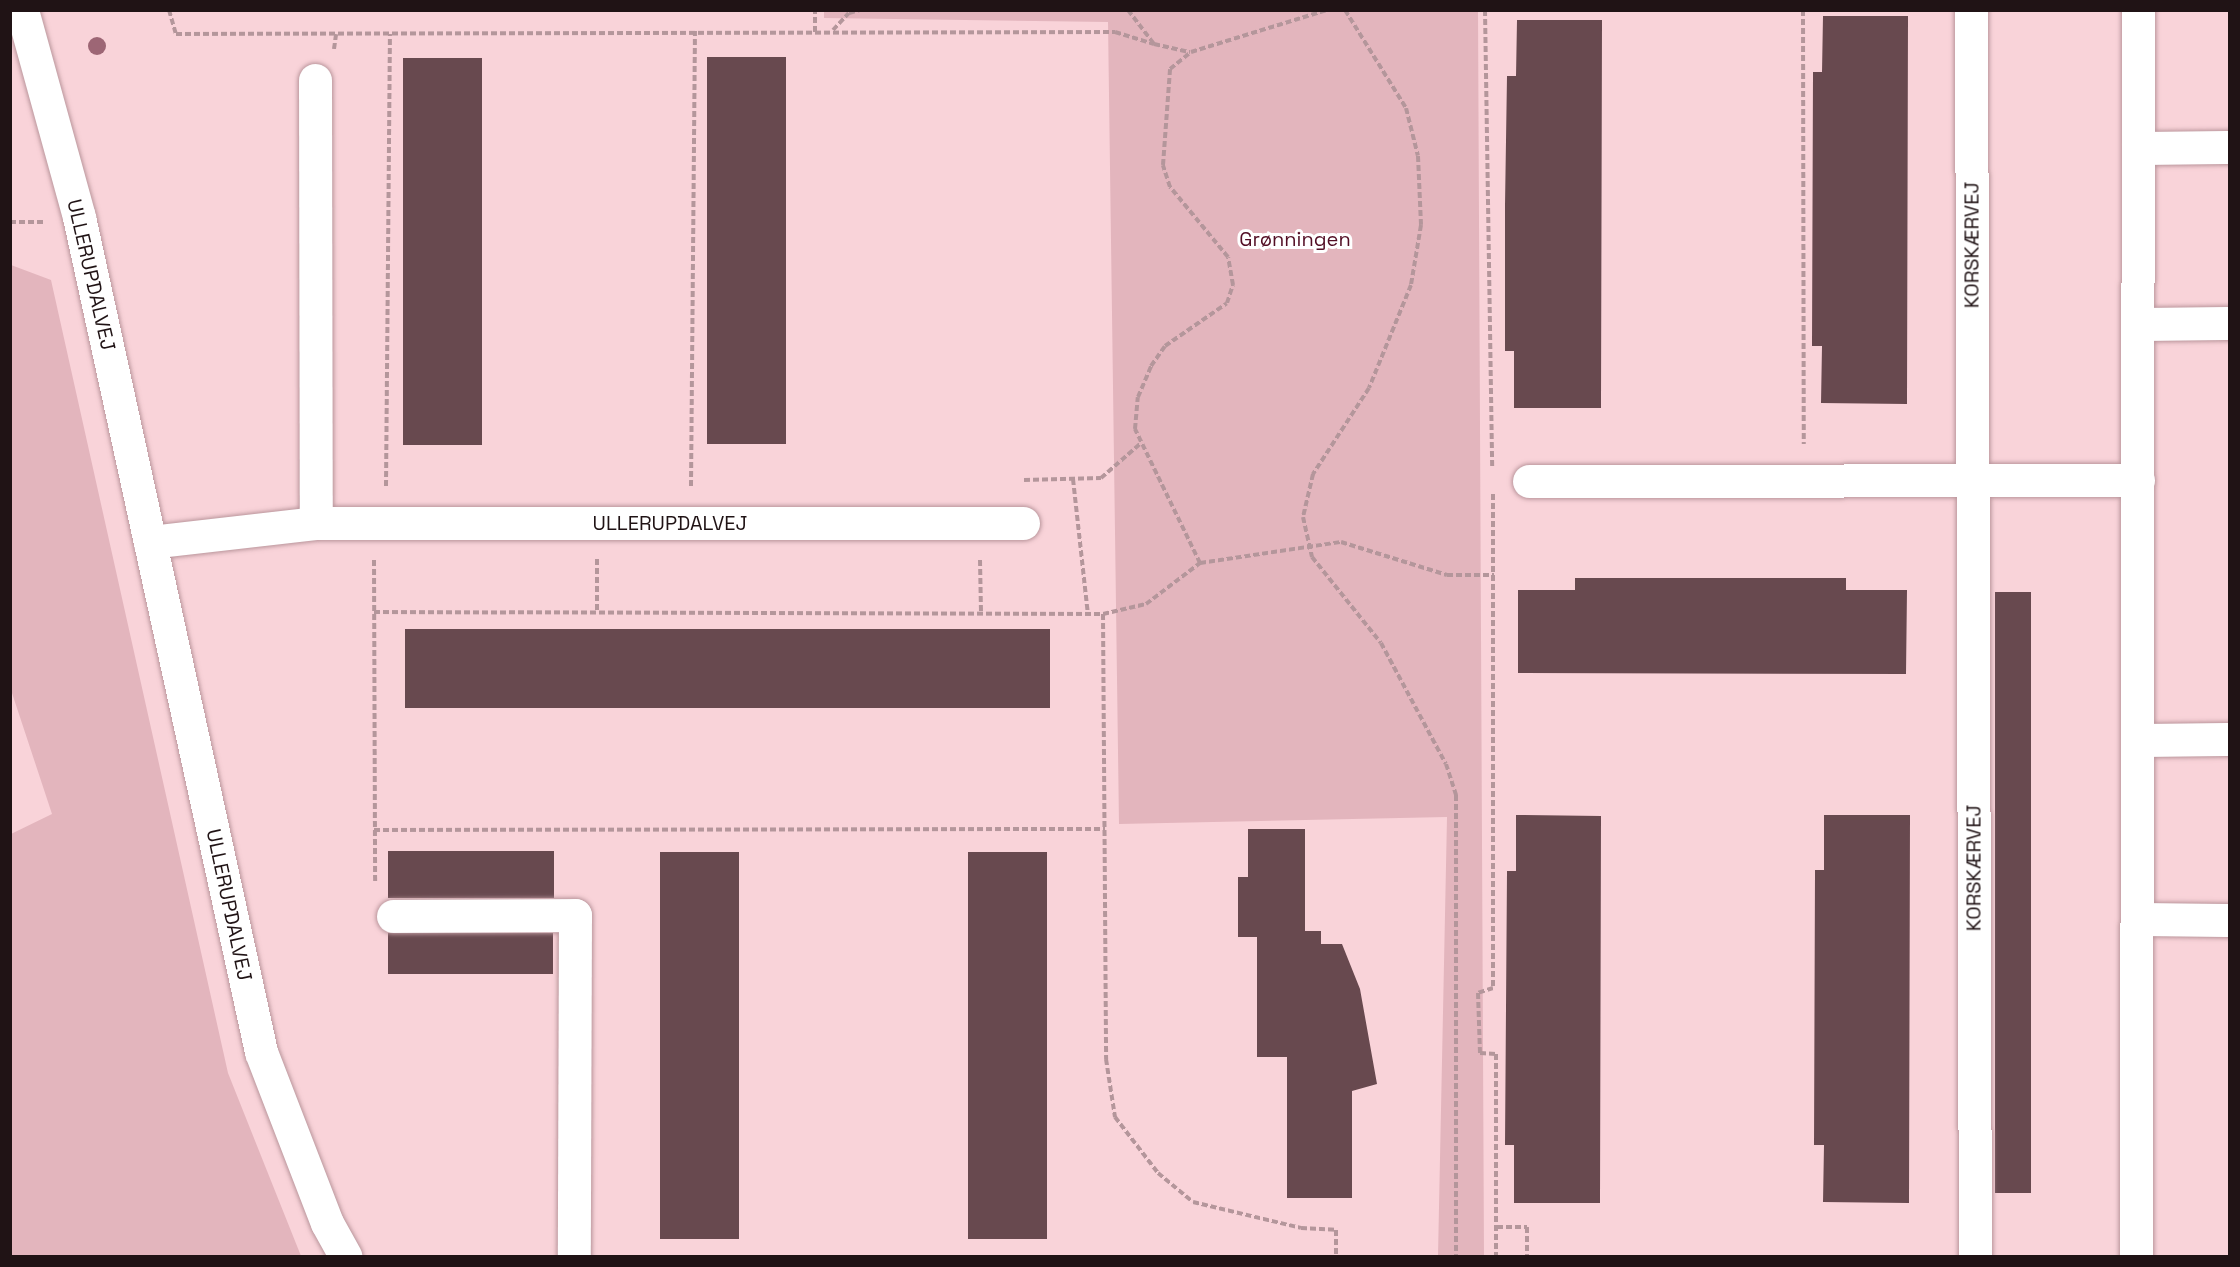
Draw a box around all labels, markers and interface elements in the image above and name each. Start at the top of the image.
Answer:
street label: KORSKÆRVEJ [1960,182,1984,308]
street label: ULLERUPDALVEJ [62,197,120,353]
park label: Grønningen [1239,227,1351,251]
street label: ULLERUPDALVEJ [593,511,747,535]
street label: KORSKÆRVEJ [1962,805,1986,931]
street label: ULLERUPDALVEJ [201,827,257,983]

